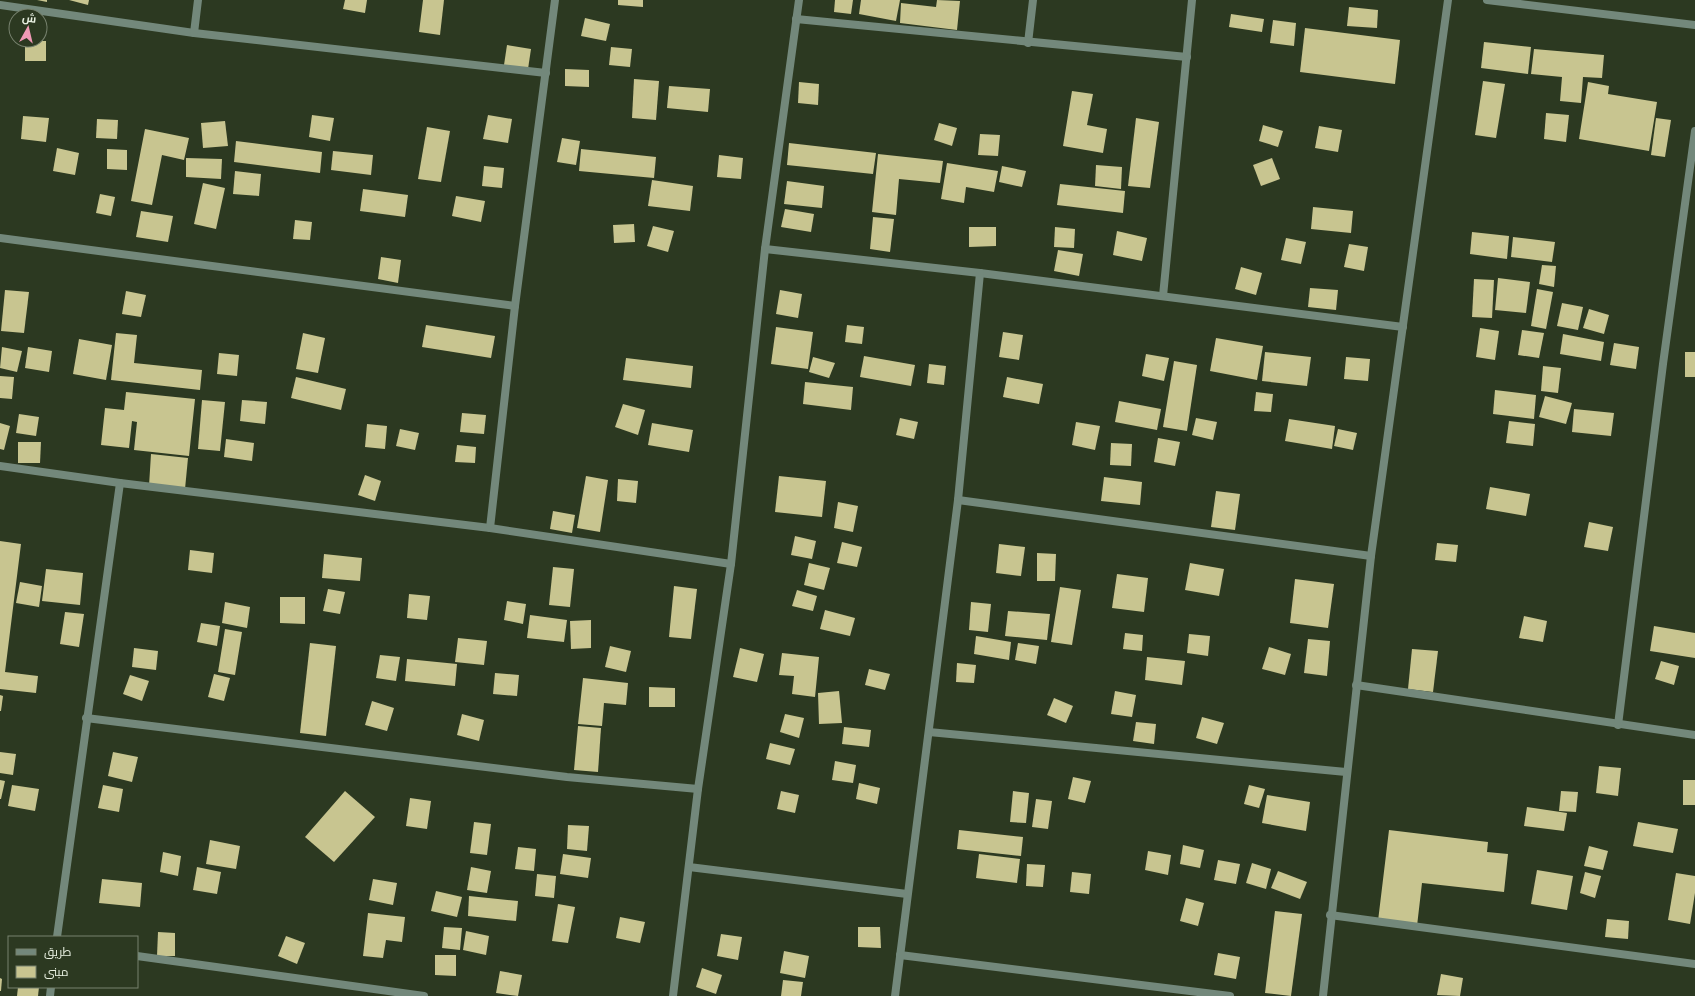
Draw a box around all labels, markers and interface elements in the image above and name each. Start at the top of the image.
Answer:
north arrow [8,8,48,48]
text: ش [21,11,37,26]
legend [8,936,138,988]
text: طريق [44,945,72,959]
text: مبنى [44,965,69,979]

